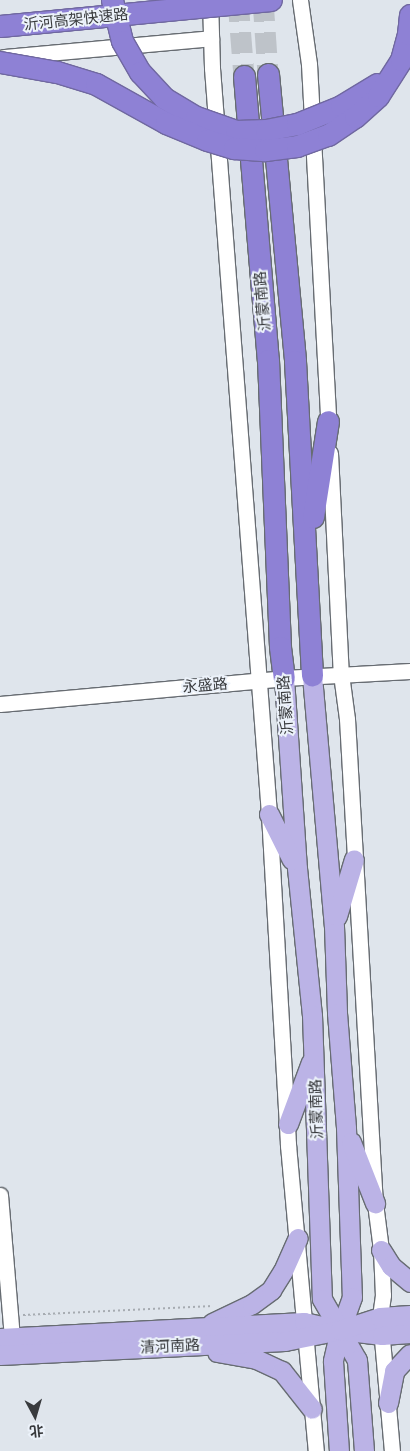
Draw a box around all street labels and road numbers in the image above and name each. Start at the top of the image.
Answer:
street label: 沂河高架快速路 [23,5,129,33]
street label: 沂蒙南路 [250,270,274,332]
street label: 永盛路 [182,674,228,696]
street label: 沂蒙南路 [274,674,296,736]
street label: 沂蒙南路 [306,1079,326,1139]
street label: 清河南路 [140,1335,200,1357]

